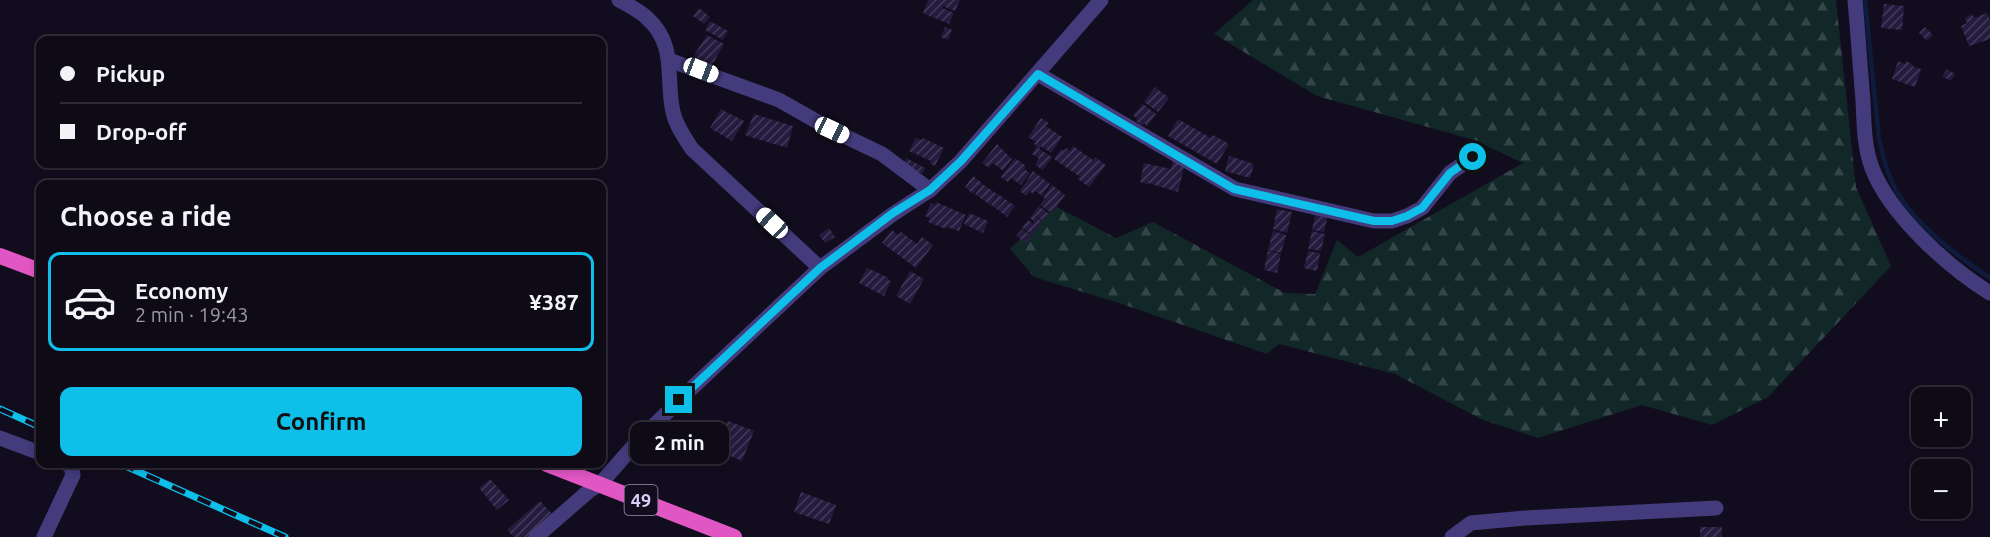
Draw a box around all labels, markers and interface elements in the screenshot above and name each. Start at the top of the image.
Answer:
car [681,55,721,85]
text: Pickup [96,61,165,86]
car [812,114,852,146]
text: Drop-off [96,119,186,144]
route start [1459,143,1486,170]
text: Choose a ride [60,201,232,231]
car [753,204,791,242]
icon: car [63,275,117,329]
text: Economy [135,278,228,303]
text: ¥387 [529,289,579,314]
text: 2 min · 19:43 [135,303,249,326]
route end [665,386,692,413]
button: Confirm [60,387,582,456]
map controls [1911,387,1971,519]
button: + [1911,387,1971,447]
callout: 2 min [630,421,728,463]
text: 2 min [654,431,705,454]
button: − [1911,459,1971,519]
road number: 49 [624,485,658,515]

